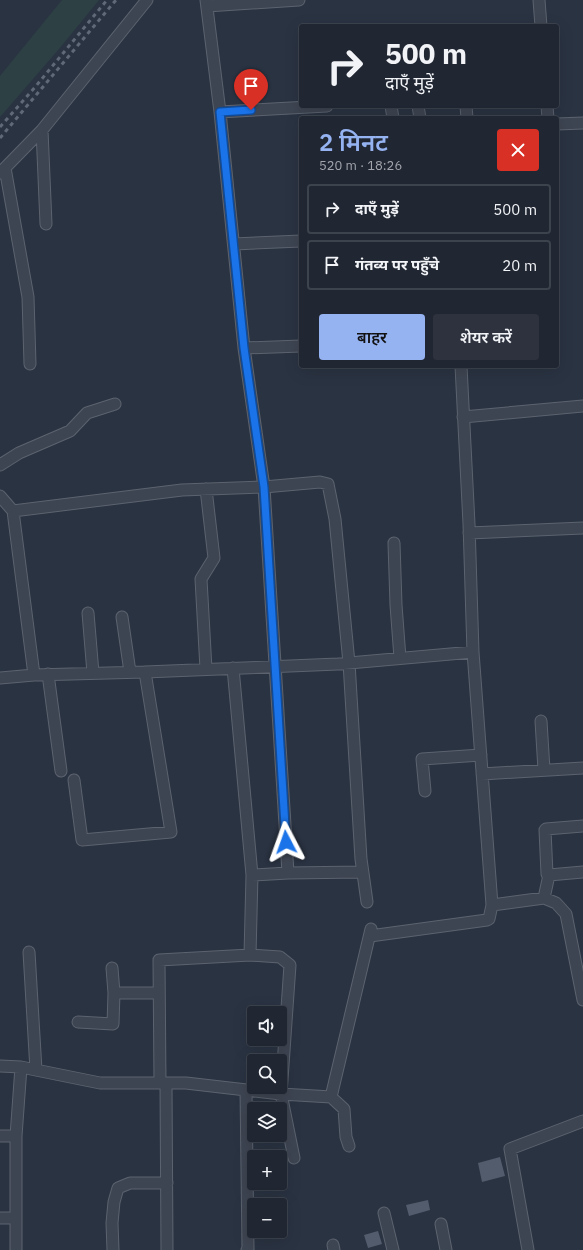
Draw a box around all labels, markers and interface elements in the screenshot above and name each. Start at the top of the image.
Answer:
text: 500 m [385,35,467,72]
icon: right [319,40,371,92]
pin [234,69,268,110]
text: दाएँ मुड़ें [385,71,434,94]
icon: arrive [240,75,262,97]
text: 2 मिनट [319,126,388,158]
button: close [497,129,539,171]
text: 520 m · 18:26 [319,157,402,174]
icon: right [321,198,343,220]
text: दाएँ मुड़ें [355,199,399,218]
text: 500 m [493,200,537,219]
icon: arrive [321,254,343,276]
text: गंतव्य पर पहुँचे [355,255,439,274]
text: 20 m [502,256,537,275]
button: बाहर [319,314,425,360]
button: शेयर करें [433,314,539,360]
position arrow [265,821,307,863]
map controls [247,1006,287,1238]
button: sound [247,1006,287,1046]
button: search [247,1054,287,1094]
button: layers [247,1102,287,1142]
button: + [247,1150,287,1190]
button: − [247,1198,287,1238]

